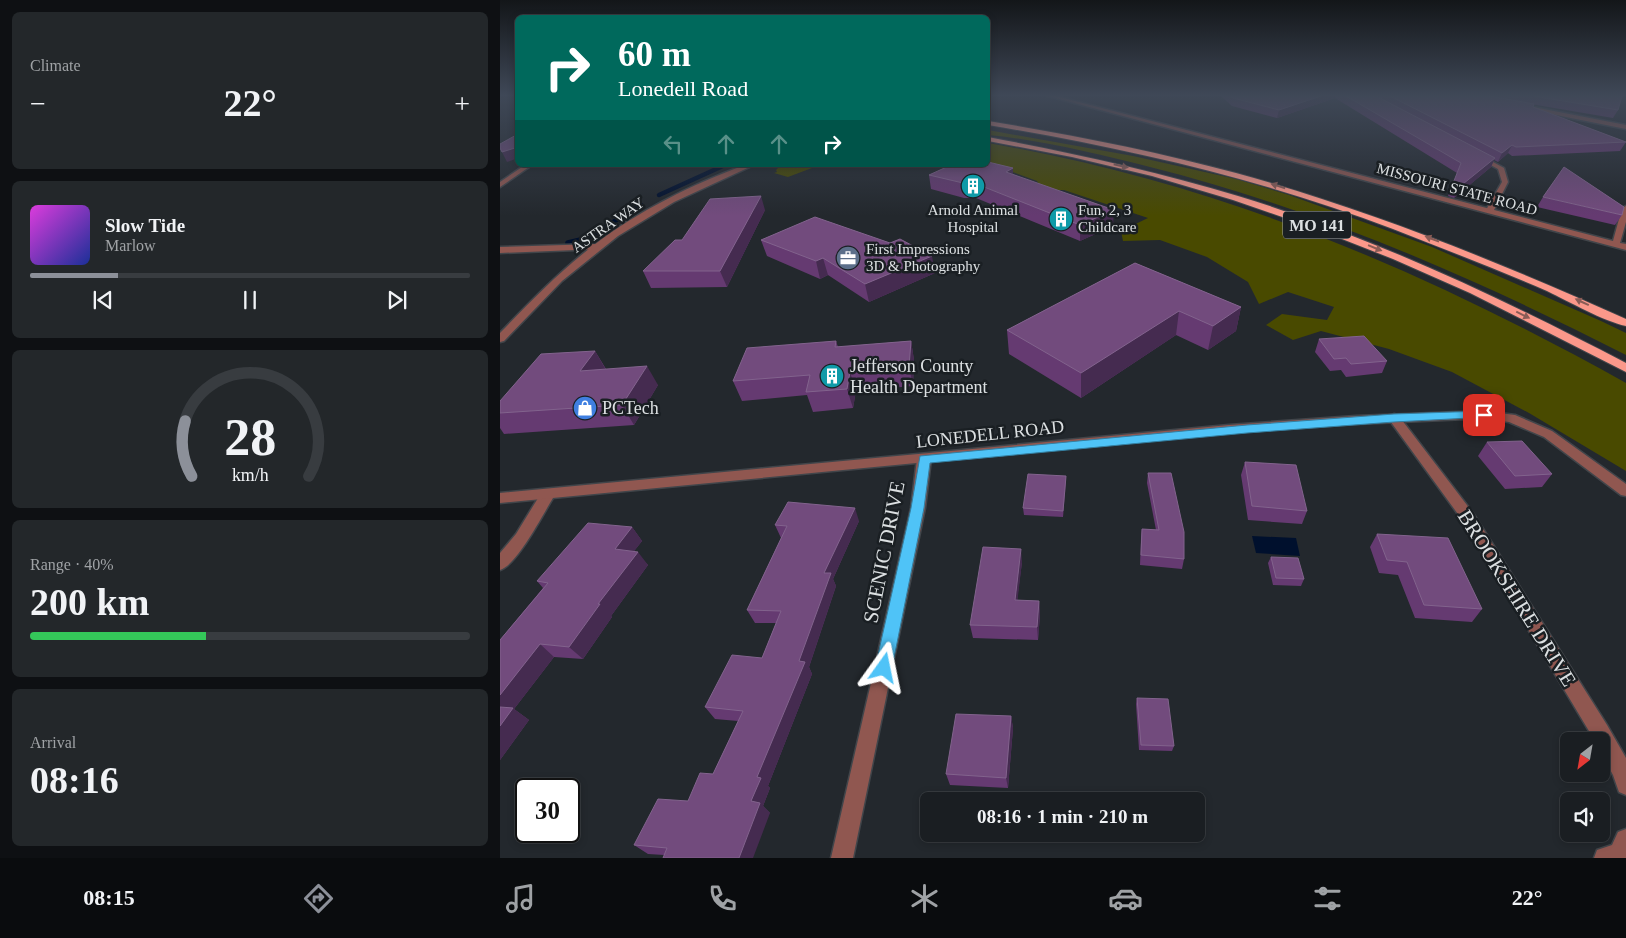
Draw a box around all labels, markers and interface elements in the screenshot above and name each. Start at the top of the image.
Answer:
icon: right [535,35,600,100]
text: 60 m [618,35,691,74]
text: Climate [30,57,81,74]
text: Lonedell Road [618,76,748,101]
text: 22° [223,82,277,124]
text: − [30,88,46,119]
text: + [454,88,470,119]
icon: left [659,130,687,158]
icon: ahead [712,130,740,158]
icon: ahead [765,130,793,158]
icon: right [818,130,846,158]
street label: MISSOURI STATE ROAD [1375,160,1539,218]
one-way arrow [1114,162,1129,170]
building icon: Arnold Animal Hospital [960,173,986,199]
one-way arrow [1271,182,1286,190]
street label: ASTRA WAY [569,194,647,256]
place label: Arnold Animal Hospital [928,202,1018,235]
place label: Fun, 2, 3 Childcare [1078,202,1137,235]
building icon: Fun, 2, 3 Childcare [1048,206,1074,232]
road number: MO 141 [1283,212,1351,238]
text: Slow Tide [105,215,185,236]
one-way arrow [1424,235,1439,243]
text: Marlow [105,237,156,254]
place label: First Impressions 3D & Photography [866,241,981,274]
office icon: First Impressions 3D & Photography [835,245,861,271]
one-way arrow [1368,245,1382,253]
icon: previous [89,286,117,314]
icon: pause [236,286,264,314]
icon: next [383,286,411,314]
one-way arrow [1575,298,1589,306]
one-way arrow [1516,311,1530,319]
place label: Jefferson County Health Department [850,356,987,397]
building icon: Jefferson County Health Department [819,363,845,389]
pin [1463,394,1505,436]
shop icon: PCTech [572,395,598,421]
place label: PCTech [602,398,659,418]
icon: arrive [1470,401,1498,429]
text: 28 [224,409,276,466]
street label: LONEDELL ROAD [915,416,1065,452]
text: km/h [232,465,268,485]
street label: SCENIC DRIVE [858,479,910,625]
street label: BROOKSHIRE DRIVE [1453,505,1581,691]
text: Range · 40% [30,556,114,573]
text: 200 km [30,581,149,623]
position arrow [857,641,909,693]
north arrow [1560,732,1610,782]
map controls [1560,732,1610,842]
text: Arrival [30,734,76,751]
text: 08:16 [30,759,119,801]
speed limit sign: 30 [515,778,580,843]
button: sound [1560,792,1610,842]
text: 08:16 · 1 min · 210 m [977,806,1148,827]
icon: directions [301,881,336,916]
icon: music [503,881,538,916]
icon: phone [705,881,740,916]
icon: climate [907,881,942,916]
icon: car [1108,881,1143,916]
icon: filters [1310,881,1345,916]
text: 08:15 [83,885,135,910]
text: 22° [1512,885,1543,910]

